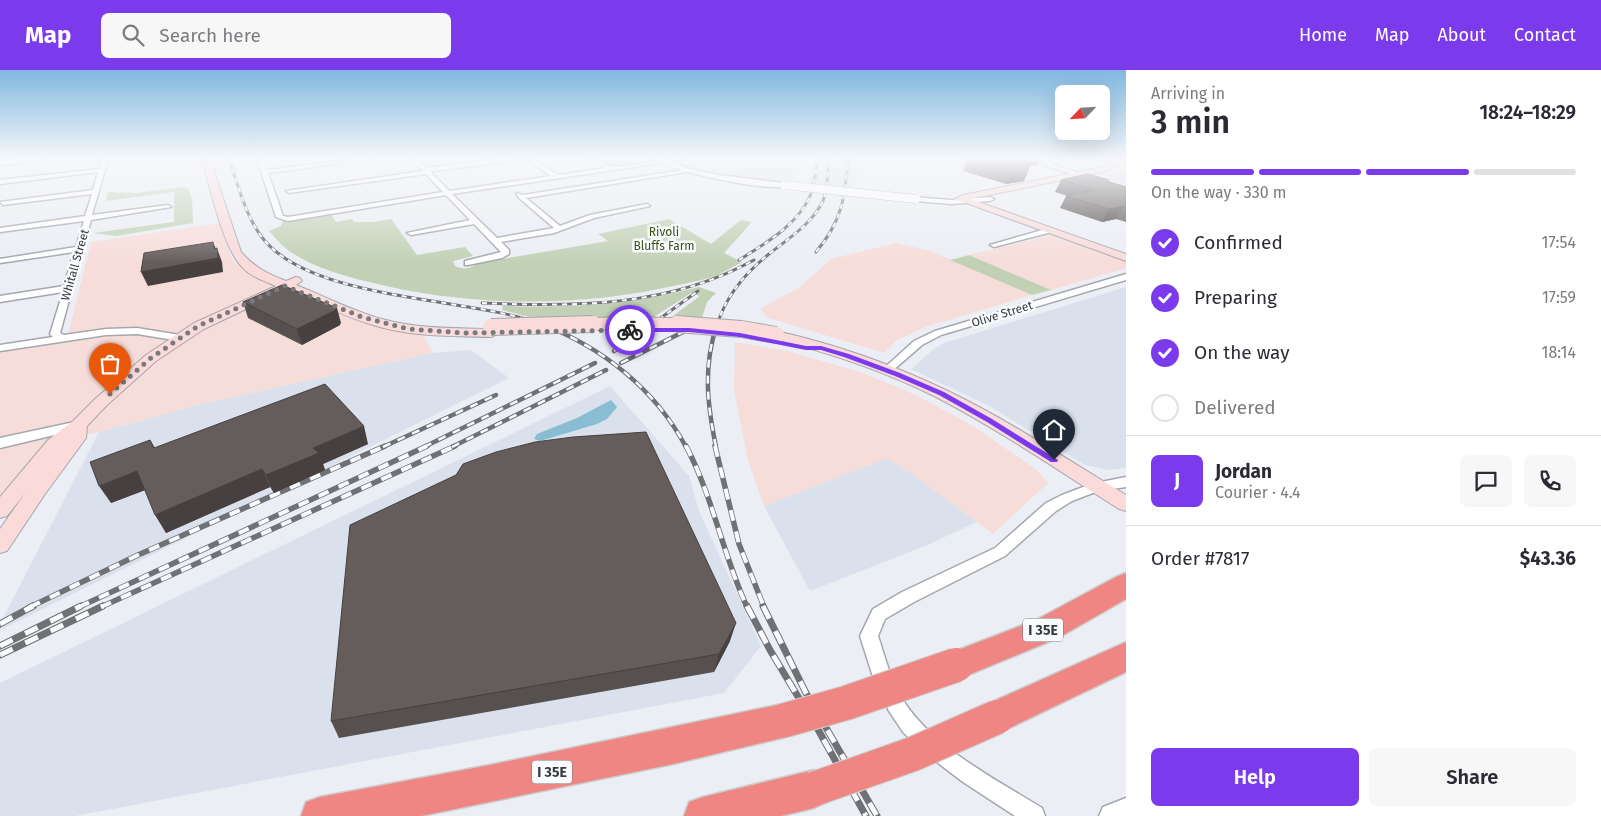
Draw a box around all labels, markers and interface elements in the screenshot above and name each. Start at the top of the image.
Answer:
search box [101,13,451,58]
text: Map [25,21,71,49]
icon: search [119,21,147,49]
text: Search here [159,24,261,47]
text: Home [1299,24,1347,46]
text: Map [1375,24,1409,46]
text: About [1437,24,1486,46]
text: Contact [1514,24,1576,46]
text: Arriving in [1151,84,1225,103]
north arrow [1055,85,1110,140]
map controls [1055,85,1110,140]
text: 18:24–18:29 [1479,101,1576,124]
text: 3 min [1151,103,1230,141]
text: On the way · 330 m [1151,183,1287,202]
park label: Rivoli Bluffs Farm [633,225,695,253]
street label: Whitall Street [58,227,92,302]
icon: check [1151,229,1179,257]
text: Confirmed [1194,231,1283,254]
text: 17:54 [1542,233,1576,252]
icon: check [1151,284,1179,312]
text: Preparing [1194,286,1277,309]
text: 17:59 [1542,288,1576,307]
street label: Olive Street [970,298,1035,330]
courier [605,305,655,355]
icon: bike [616,316,644,344]
icon: check [1151,339,1179,367]
text: On the way [1194,341,1290,364]
pin [89,343,131,394]
text: 18:14 [1542,343,1576,362]
icon: bag [96,350,124,378]
text: Delivered [1194,396,1276,419]
pin [1033,409,1075,460]
icon: home [1040,416,1068,444]
button: chat [1460,455,1512,507]
button: phone [1524,455,1576,507]
text: Jordan [1215,460,1272,483]
text: J [1174,469,1180,492]
text: Courier · 4.4 [1215,483,1301,502]
text: Order #7817 [1151,547,1250,570]
text: $43.36 [1520,547,1576,570]
road number: I 35E [1023,618,1063,642]
button: Help [1151,748,1359,806]
button: Share [1369,748,1576,806]
road number: I 35E [532,760,572,784]

